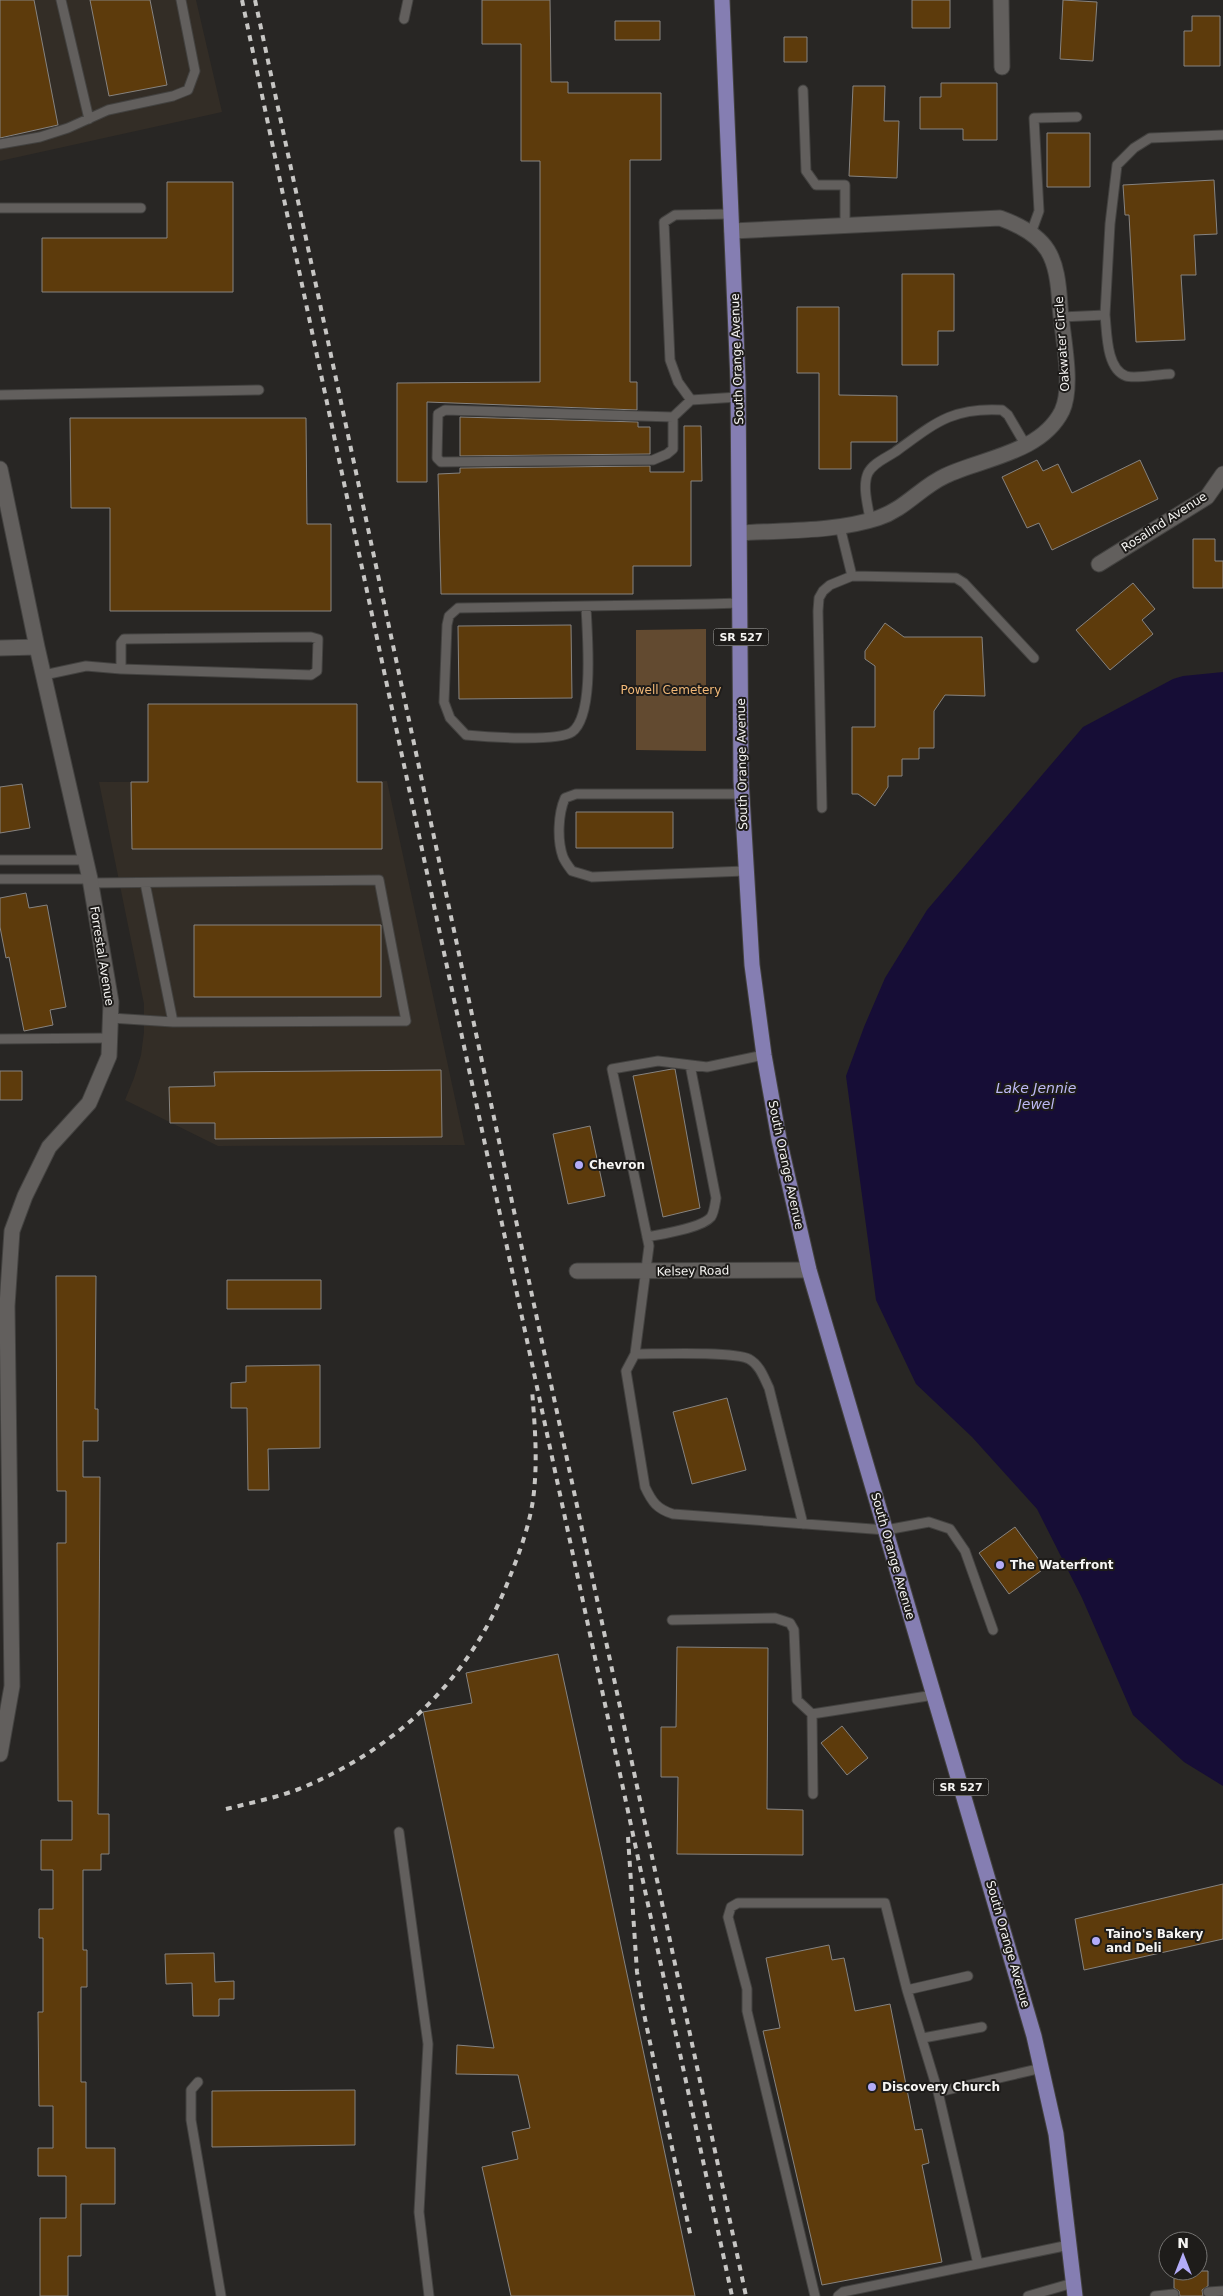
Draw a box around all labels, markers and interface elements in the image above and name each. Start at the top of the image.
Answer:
street label: South Orange Avenue [728,293,746,425]
street label: Oakwater Circle [1052,296,1072,392]
street label: Rosalind Avenue [1119,489,1209,555]
road number: SR 527 [714,628,768,646]
park label: Powell Cemetery [621,683,721,697]
street label: South Orange Avenue [734,698,750,830]
street label: Forrestal Avenue [87,905,117,1007]
water label: Lake Jennie Jewel [996,1080,1076,1112]
street label: South Orange Avenue [765,1099,807,1231]
place label: Chevron [589,1158,645,1172]
marker: Chevron [573,1159,585,1171]
street label: Kelsey Road [657,1263,729,1279]
street label: South Orange Avenue [868,1491,918,1621]
place label: The Waterfront [1010,1558,1114,1572]
marker: The Waterfront [994,1559,1006,1571]
road number: SR 527 [934,1778,988,1795]
street label: South Orange Avenue [983,1879,1033,2009]
place label: Taino's Bakery and Deli [1106,1927,1204,1955]
marker: Taino's Bakery and Deli [1090,1935,1102,1947]
place label: Discovery Church [882,2080,1000,2094]
marker: Discovery Church [866,2081,878,2093]
north arrow [1158,2231,1208,2281]
text: N [1177,2235,1189,2251]

